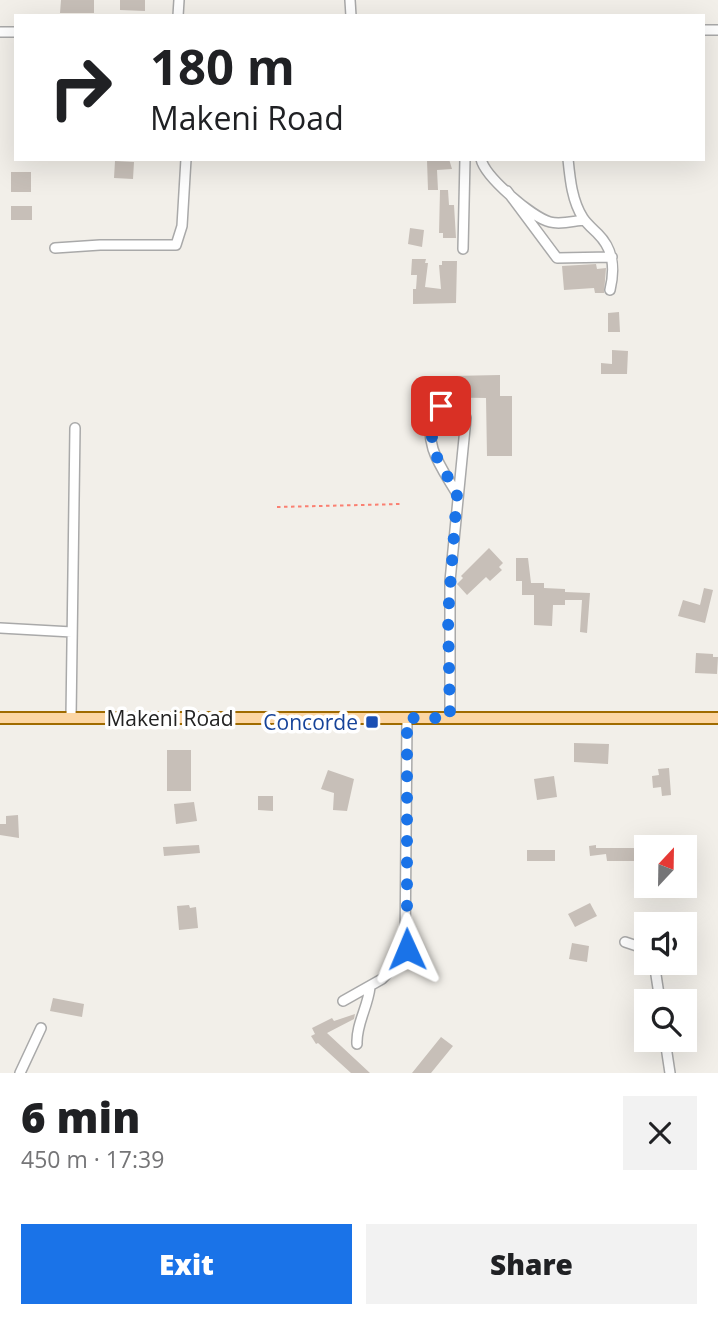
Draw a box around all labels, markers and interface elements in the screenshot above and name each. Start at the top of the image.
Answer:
text: 180 m [150,33,295,99]
icon: right [35,42,126,133]
text: Makeni Road [150,96,344,139]
pin [411,376,471,436]
icon: arrive [422,387,460,425]
street label: Makeni Road [106,704,234,732]
place label: Concorde [263,708,358,736]
marker: Concorde [364,714,380,730]
north arrow [634,835,696,898]
map controls [634,835,697,1052]
position arrow [370,912,444,986]
button: sound [634,912,697,975]
button: search [634,989,697,1052]
text: 6 min [21,1088,140,1145]
button: close [623,1096,697,1170]
text: 450 m · 17:39 [21,1143,164,1175]
button: Exit [21,1224,352,1304]
button: Share [366,1224,697,1304]

